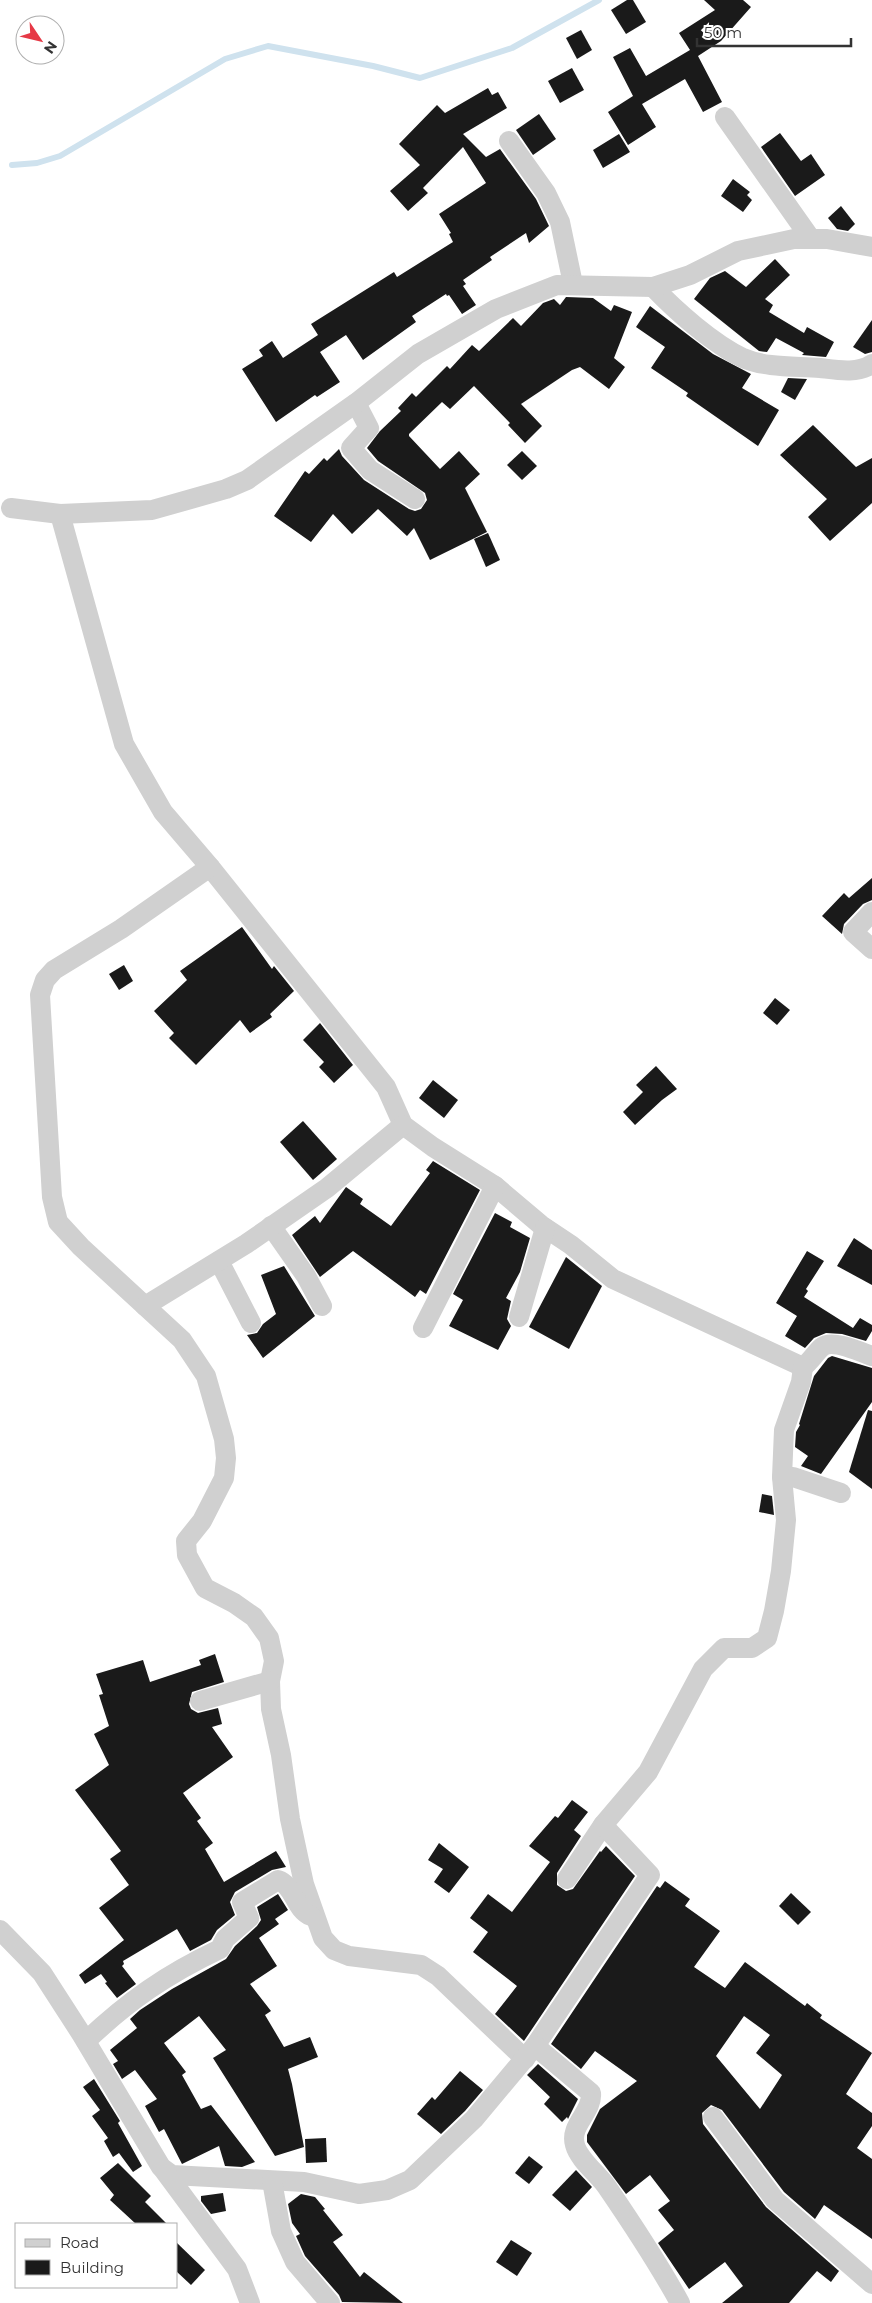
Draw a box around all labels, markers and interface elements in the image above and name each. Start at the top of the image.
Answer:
north arrow [15,15,65,65]
scale bar [697,15,851,47]
text: 50 m [704,23,742,42]
text: N [40,38,61,57]
legend [15,2223,178,2288]
text: Road [60,2233,99,2252]
text: Building [60,2258,124,2277]

